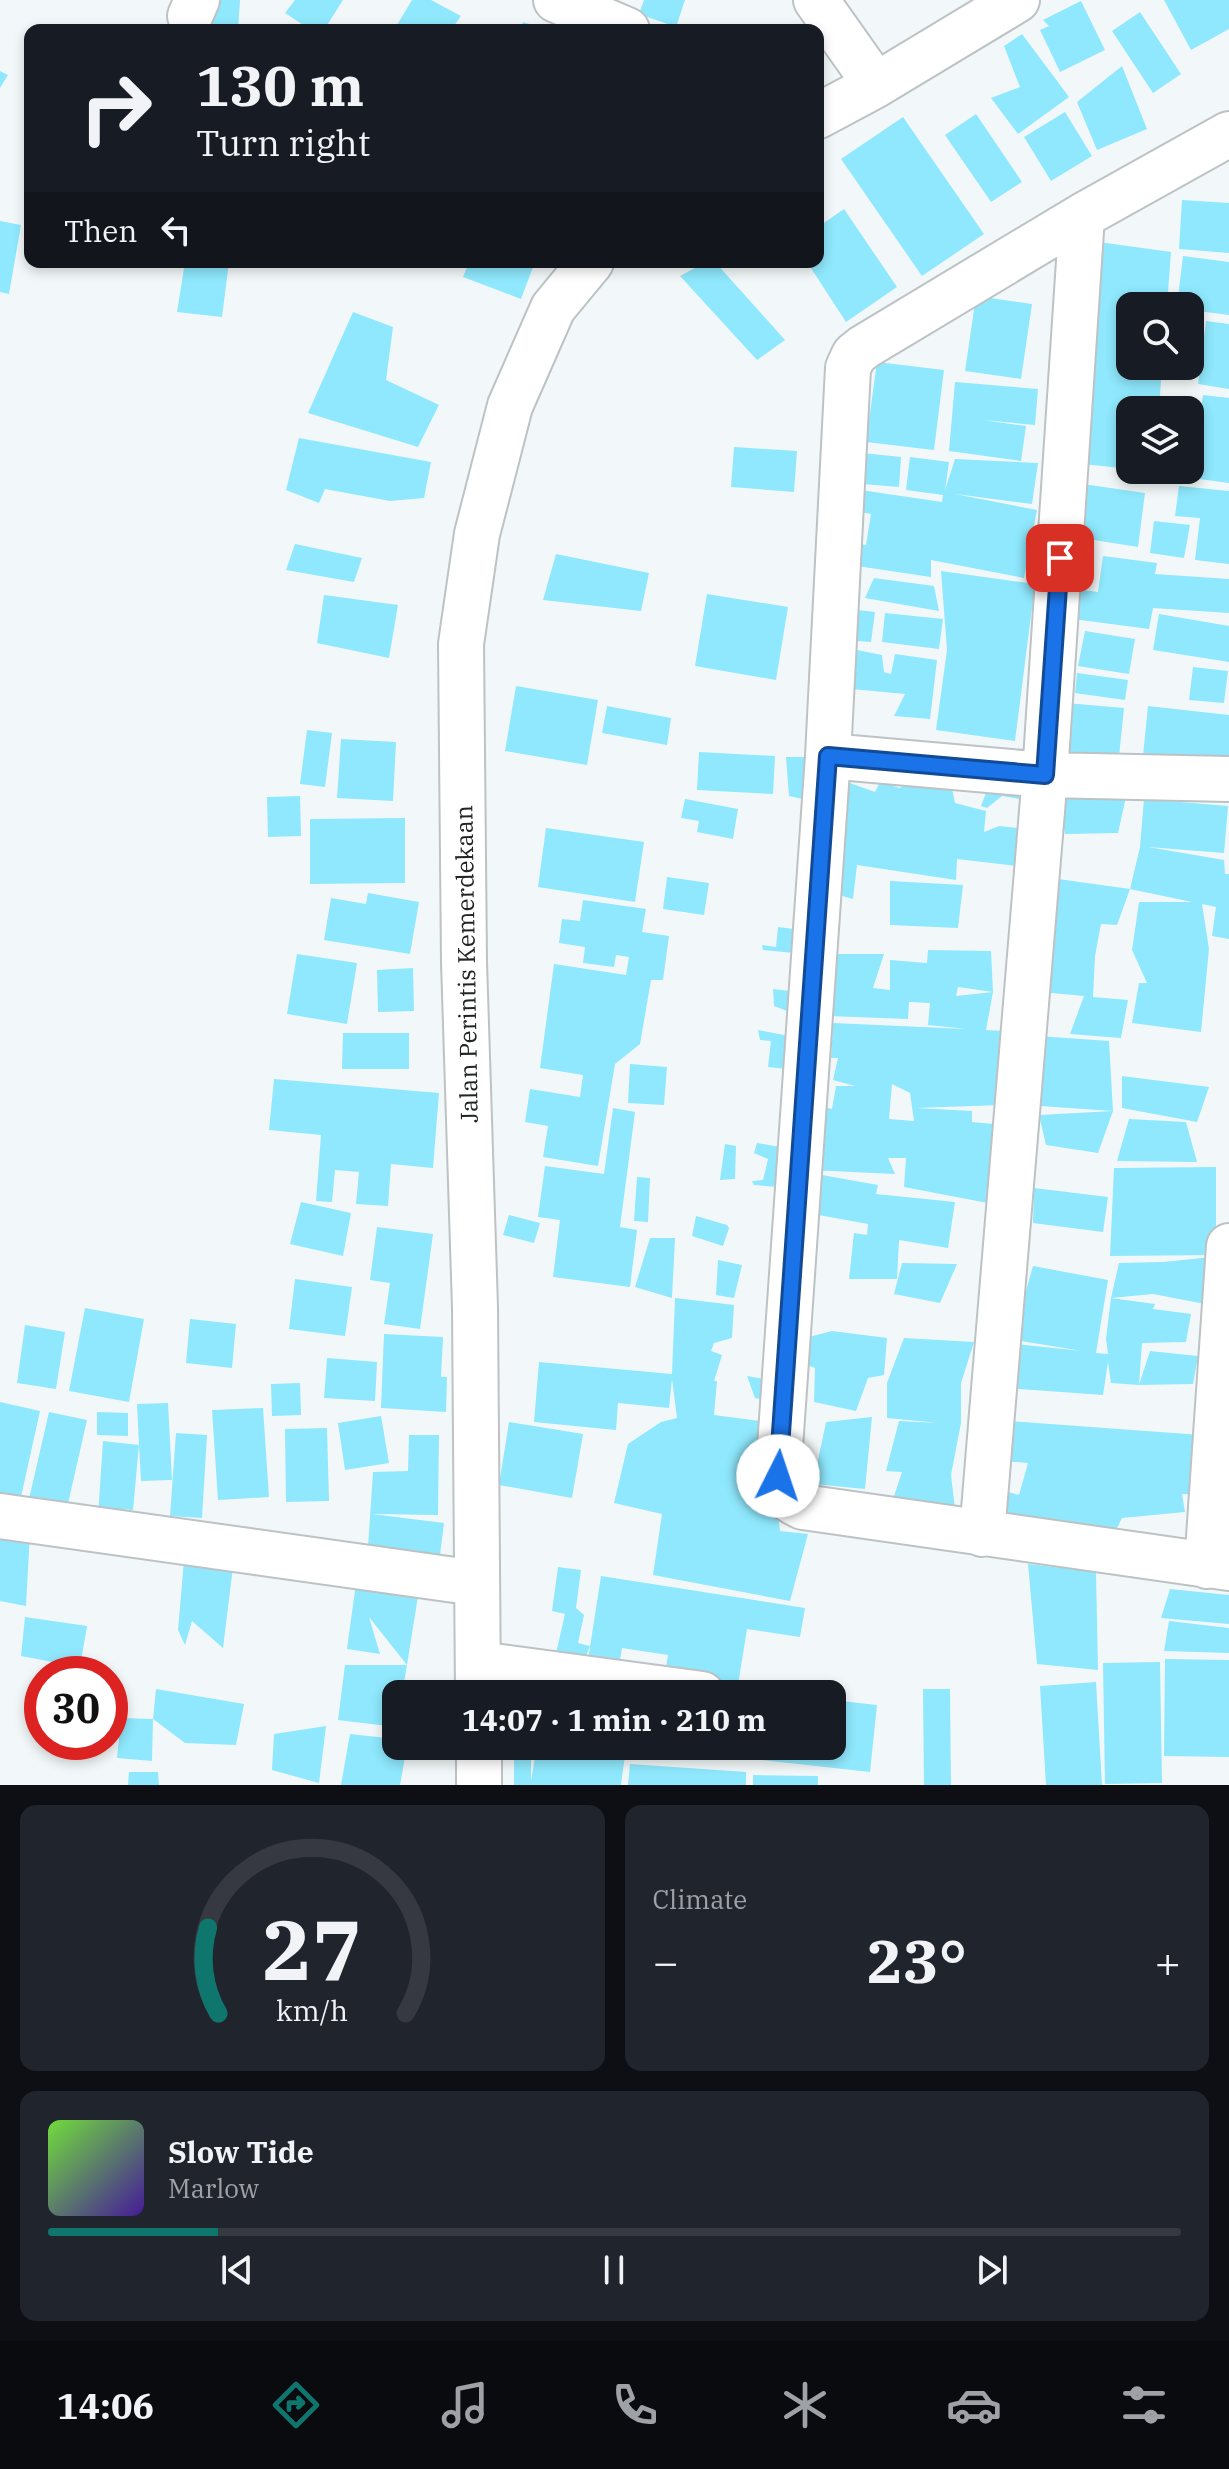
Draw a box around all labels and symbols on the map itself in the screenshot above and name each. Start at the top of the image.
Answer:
pin [1026,524,1094,592]
street label: Jalan Perintis Kemerdekaan [447,805,485,1123]
position arrow [736,1434,820,1518]
speed limit sign: 30 [24,1656,128,1760]

